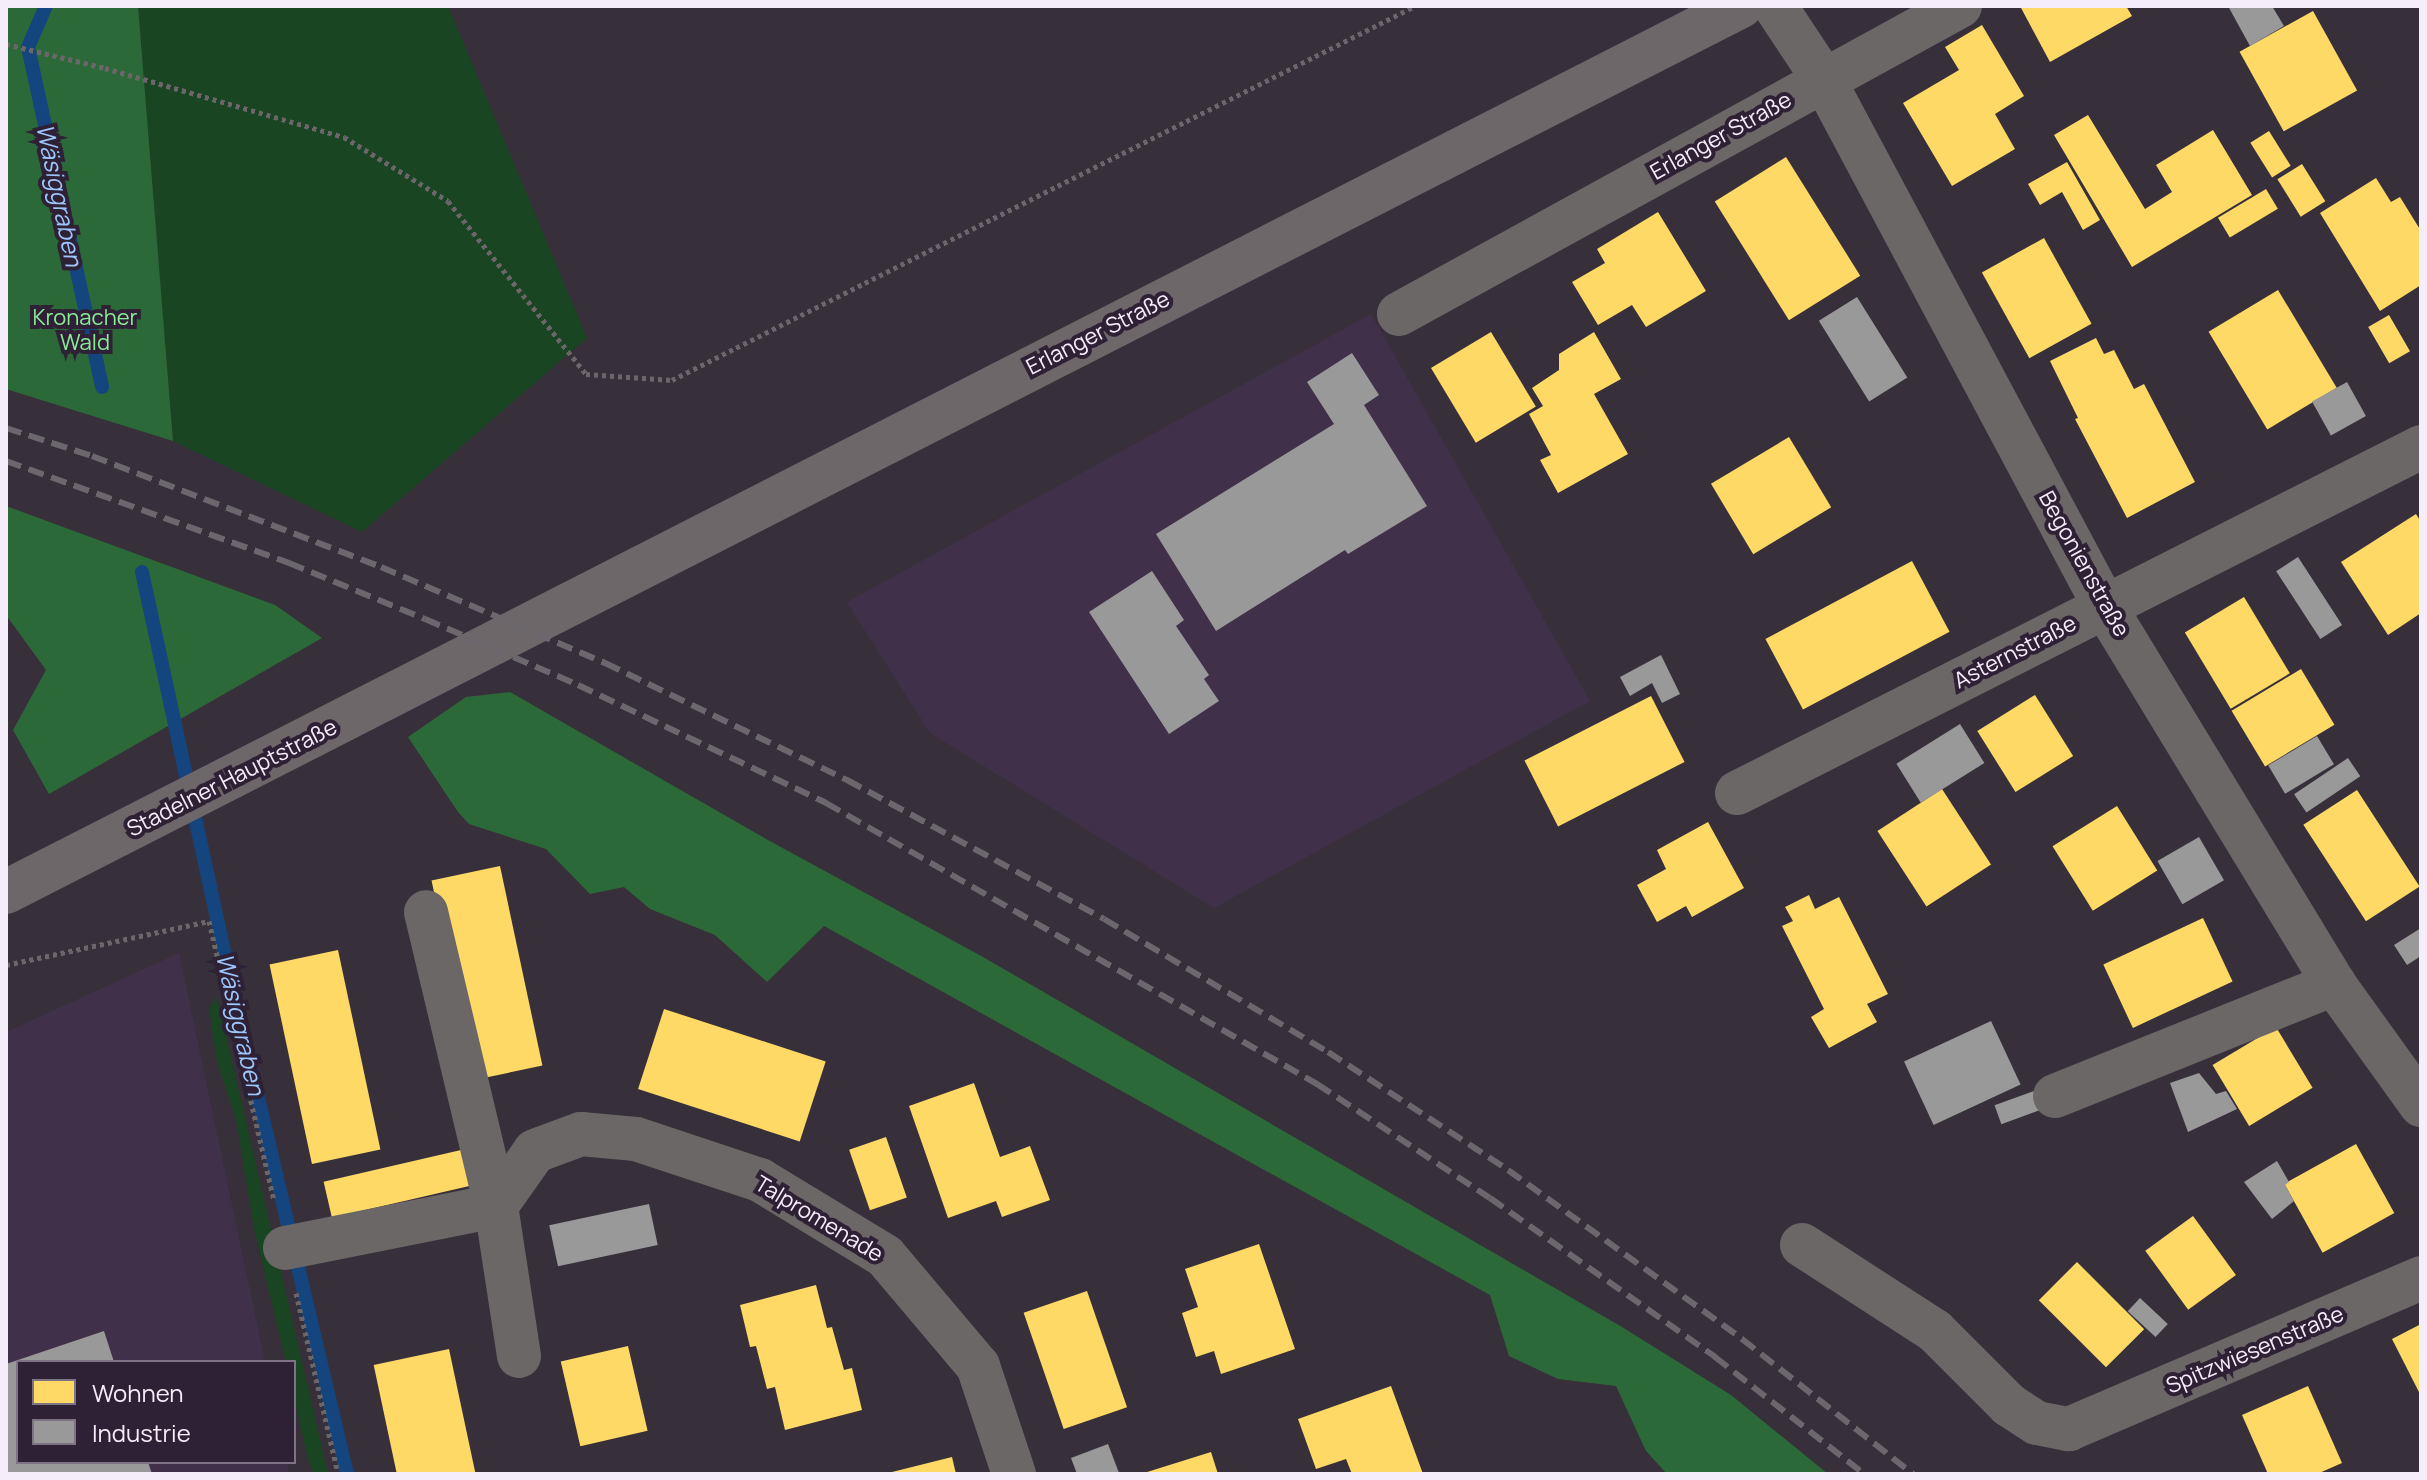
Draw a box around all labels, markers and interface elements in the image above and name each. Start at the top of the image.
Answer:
street label: Erlanger Straße [1646,86,1796,186]
water label: Wäsiggraben [31,121,89,269]
street label: Erlanger Straße [1022,286,1174,380]
park label: Kronacher Wald [32,304,138,356]
street label: Begonienstraße [2033,487,2135,641]
street label: Asternstraße [1949,610,2081,694]
street label: Stadelner Hauptstraße [123,714,341,842]
water label: Wäsiggraben [211,950,271,1098]
street label: Talpromenade [750,1170,888,1268]
street label: Spitzwiesenstraße [2162,1301,2348,1399]
legend [16,1360,296,1464]
text: Wohnen [92,1376,184,1409]
text: Industrie [92,1416,191,1449]

